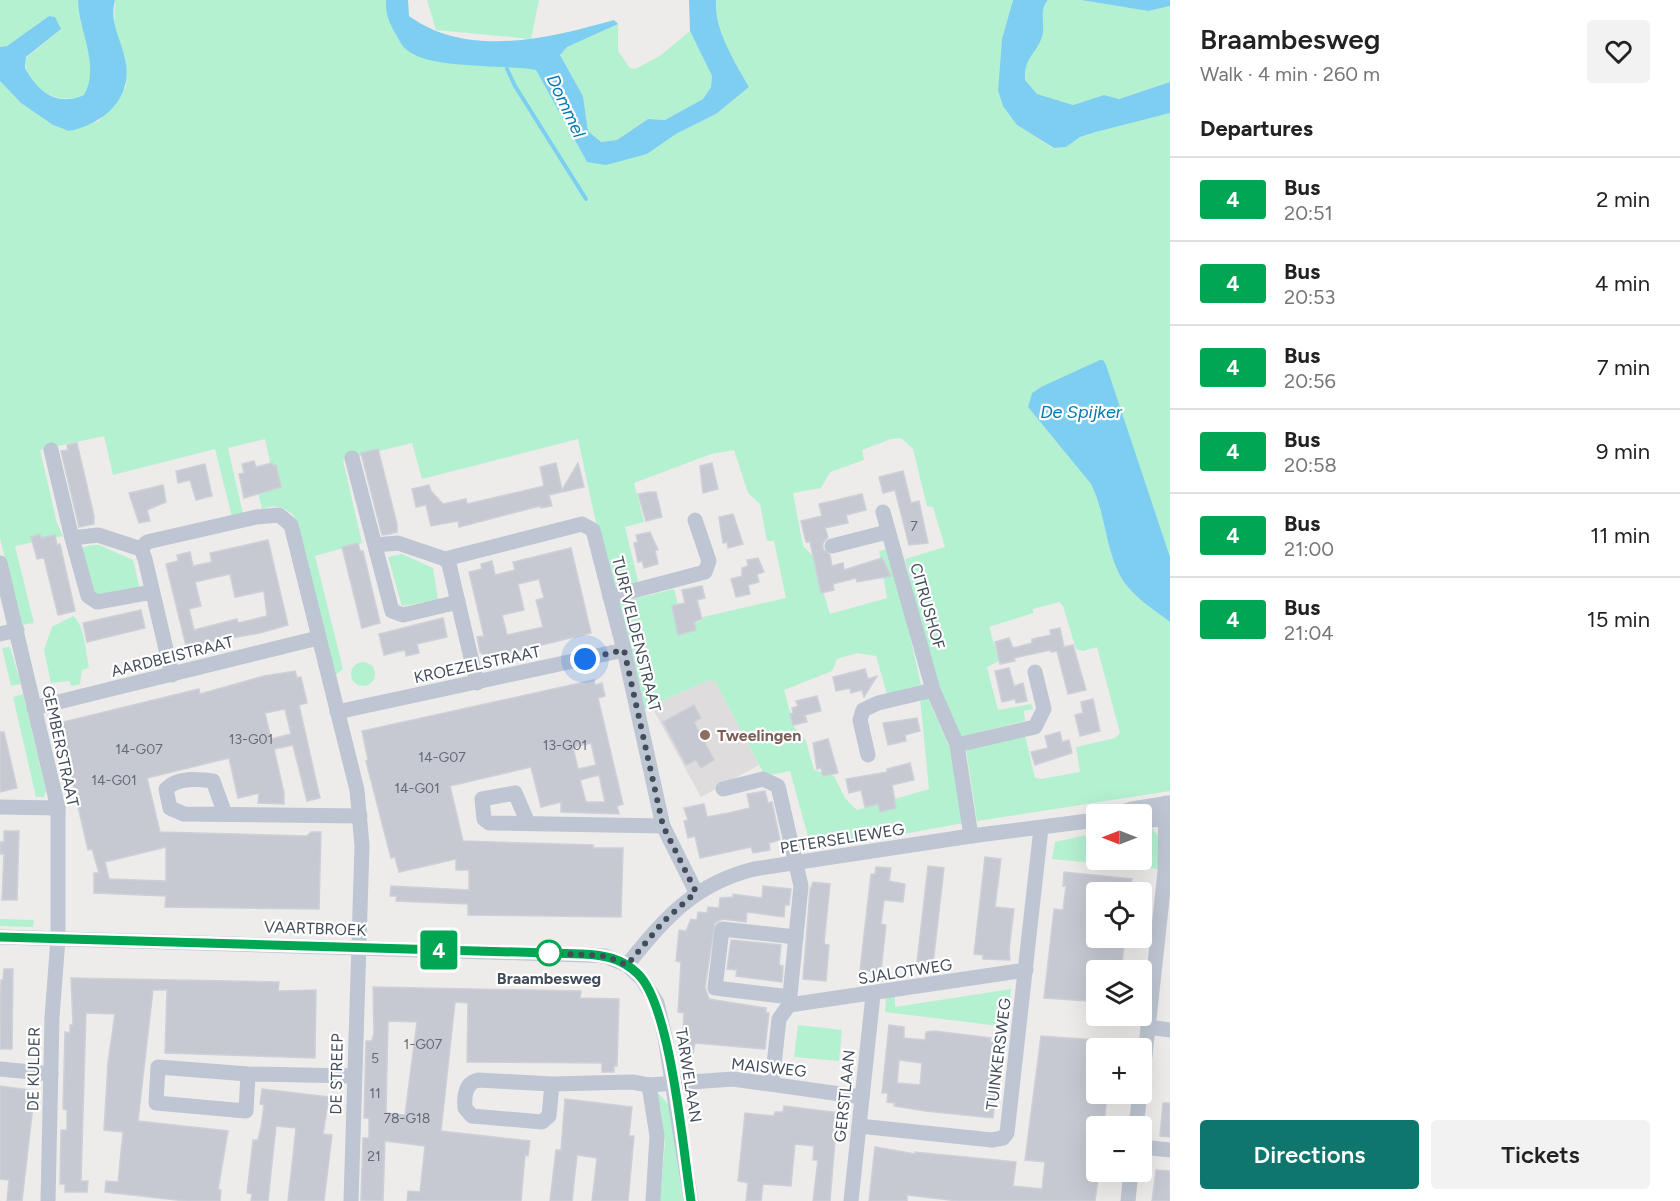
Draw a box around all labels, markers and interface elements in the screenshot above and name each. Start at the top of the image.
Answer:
button: heart [1587,20,1650,83]
text: Braambesweg [1200,22,1380,56]
text: Walk · 4 min · 260 m [1200,62,1380,86]
water label: Dommel [542,71,591,142]
text: Departures [1200,115,1313,142]
text: Bus [1284,174,1320,201]
text: 2 min [1596,186,1650,213]
text: 4 [1226,187,1240,212]
text: 20:51 [1284,201,1333,225]
text: Bus [1284,258,1320,285]
text: 4 min [1595,270,1650,297]
text: 4 [1226,271,1240,296]
text: 20:53 [1284,285,1335,309]
text: Bus [1284,342,1320,369]
text: 7 min [1597,354,1650,381]
text: 4 [1226,355,1240,380]
text: 20:56 [1284,369,1336,393]
water label: De Spijker [1040,401,1123,423]
text: Bus [1284,426,1320,453]
text: 9 min [1596,438,1650,465]
text: 4 [1226,439,1240,464]
text: 20:58 [1284,453,1337,477]
text: Bus [1284,510,1320,537]
house number: 7 [910,518,918,535]
text: 11 min [1590,522,1650,549]
text: 4 [1226,523,1240,548]
text: 21:00 [1284,537,1334,561]
street label: TURFVELDENSTRAAT [608,554,665,714]
street label: CITRUSHOF [906,561,949,652]
text: Bus [1284,594,1320,621]
text: 15 min [1587,606,1650,633]
text: 4 [1226,607,1240,632]
text: 21:04 [1284,621,1334,645]
street label: AARDBEISTRAAT [109,632,235,681]
street label: KROEZELSTRAAT [412,642,542,687]
your location [570,644,600,674]
street label: GEMBERSTRAAT [38,684,83,809]
place label: Tweelingen [717,726,801,745]
marker: Tweelingen [698,728,712,742]
house number: 13-G01 [229,731,273,748]
house number: 13-G01 [543,737,587,754]
house number: 14-G07 [115,741,163,758]
house number: 14-G07 [418,749,466,766]
house number: 14-G01 [91,772,137,789]
house number: 14-G01 [394,780,440,797]
north arrow [1086,804,1152,870]
map controls [1086,804,1152,1182]
street label: PETERSELIEWEG [779,819,906,858]
button: locate [1086,882,1152,948]
street label: VAARTBROEK [264,917,367,940]
line badge: 4 [420,930,458,970]
text: 4 [432,938,446,963]
marker: Braambesweg [536,940,562,966]
street label: SJALOTWEG [857,955,953,988]
button: layers [1086,960,1152,1026]
place label: Braambesweg [497,969,601,988]
street label: TUINKERSWEG [982,997,1015,1111]
street label: TARWELAAN [672,1026,705,1124]
street label: DE KULDER [23,1027,44,1111]
street label: DE STREEP [326,1033,347,1115]
house number: 1-G07 [404,1036,443,1053]
button: + [1086,1038,1152,1104]
street label: GERSTLAAN [830,1049,859,1143]
house number: 5 [371,1050,379,1067]
street label: MAISWEG [730,1054,807,1081]
house number: 11 [369,1085,381,1102]
house number: 78-G18 [384,1110,430,1127]
button: − [1086,1116,1152,1182]
button: Directions [1200,1120,1419,1189]
button: Tickets [1431,1120,1650,1189]
house number: 21 [367,1148,381,1165]

